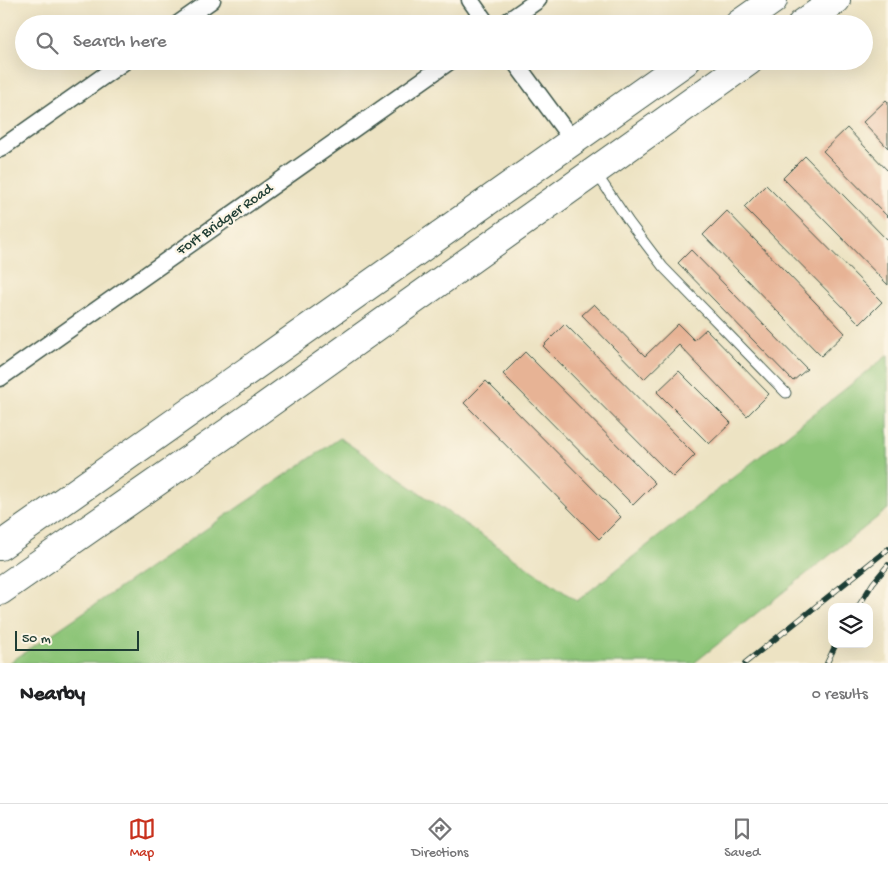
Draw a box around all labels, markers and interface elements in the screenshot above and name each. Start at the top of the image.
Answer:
search box [15,15,873,70]
icon: search [33,29,61,57]
text: Search here [73,31,167,54]
street label: Fort Bridger Road [173,179,278,260]
map controls [828,603,873,648]
button: layers [828,603,873,648]
scale bar [15,628,139,651]
text: 50 m [22,631,51,648]
text: Nearby [20,683,85,708]
text: 0 results [812,686,868,705]
tab: Map [128,815,156,862]
tab: Directions [412,815,469,862]
tab: Saved [724,815,760,862]

